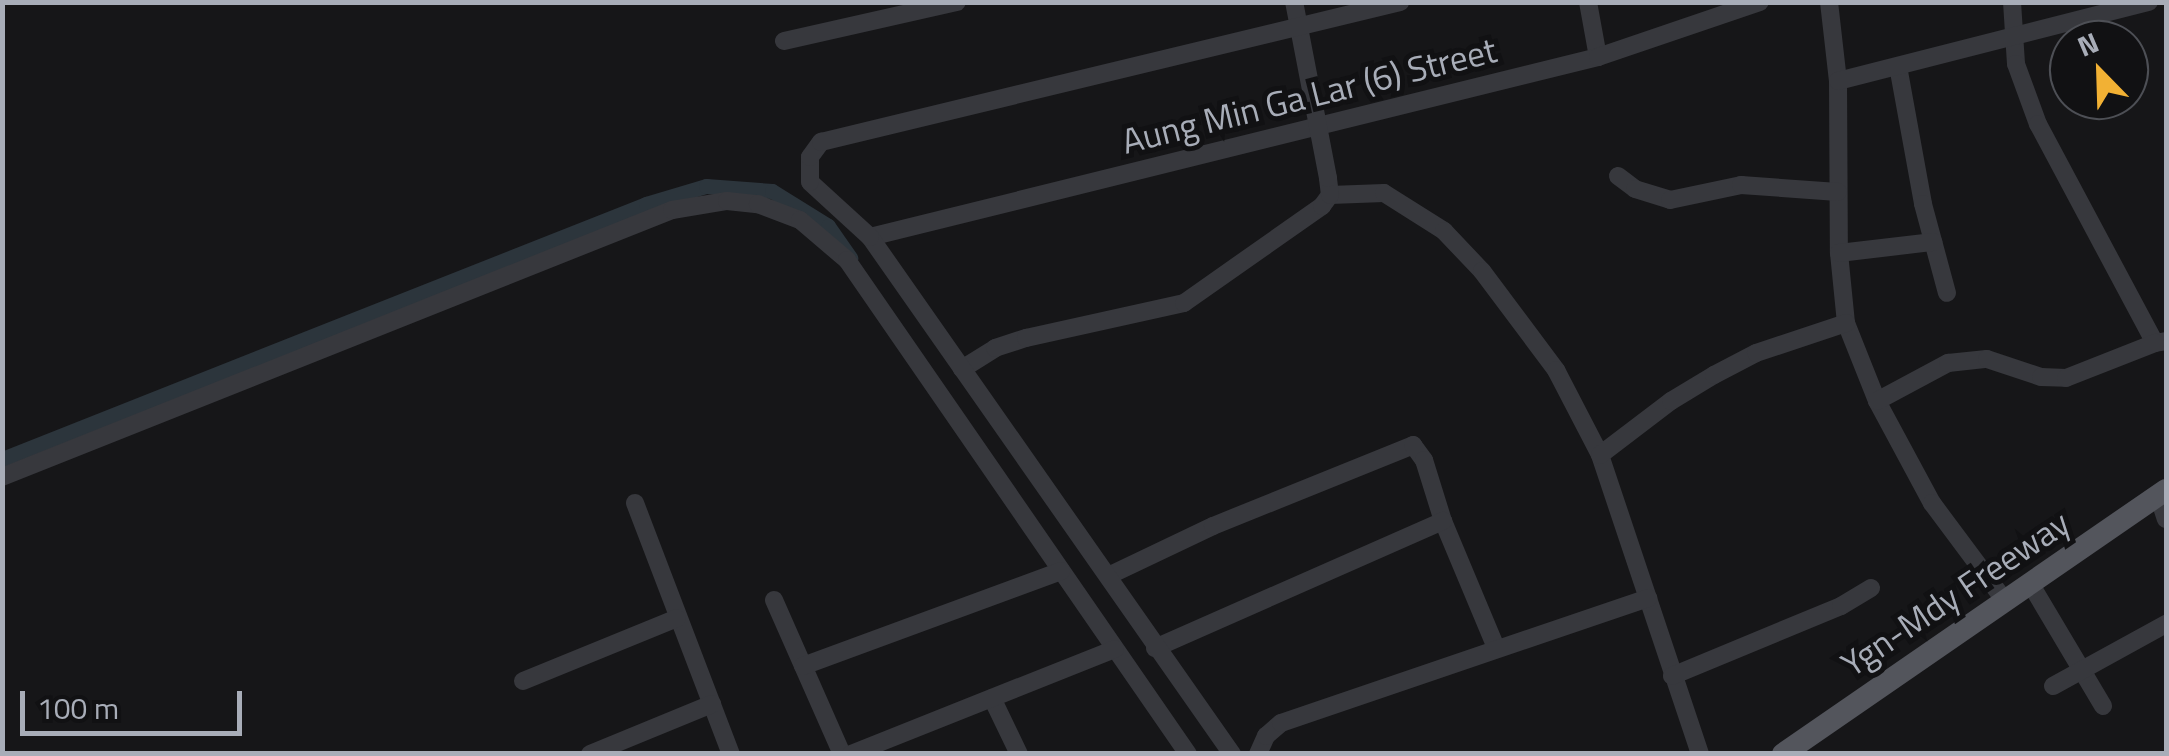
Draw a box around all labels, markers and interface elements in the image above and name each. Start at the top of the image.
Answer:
north arrow [2049,20,2149,120]
text: N [2071,20,2105,67]
street label: Aung Min Ga Lar (6) Street [1117,28,1501,162]
street label: Ygn-Mdy Freeway [1833,501,2077,685]
scale bar [25,671,248,733]
text: 100 m [37,685,119,731]

